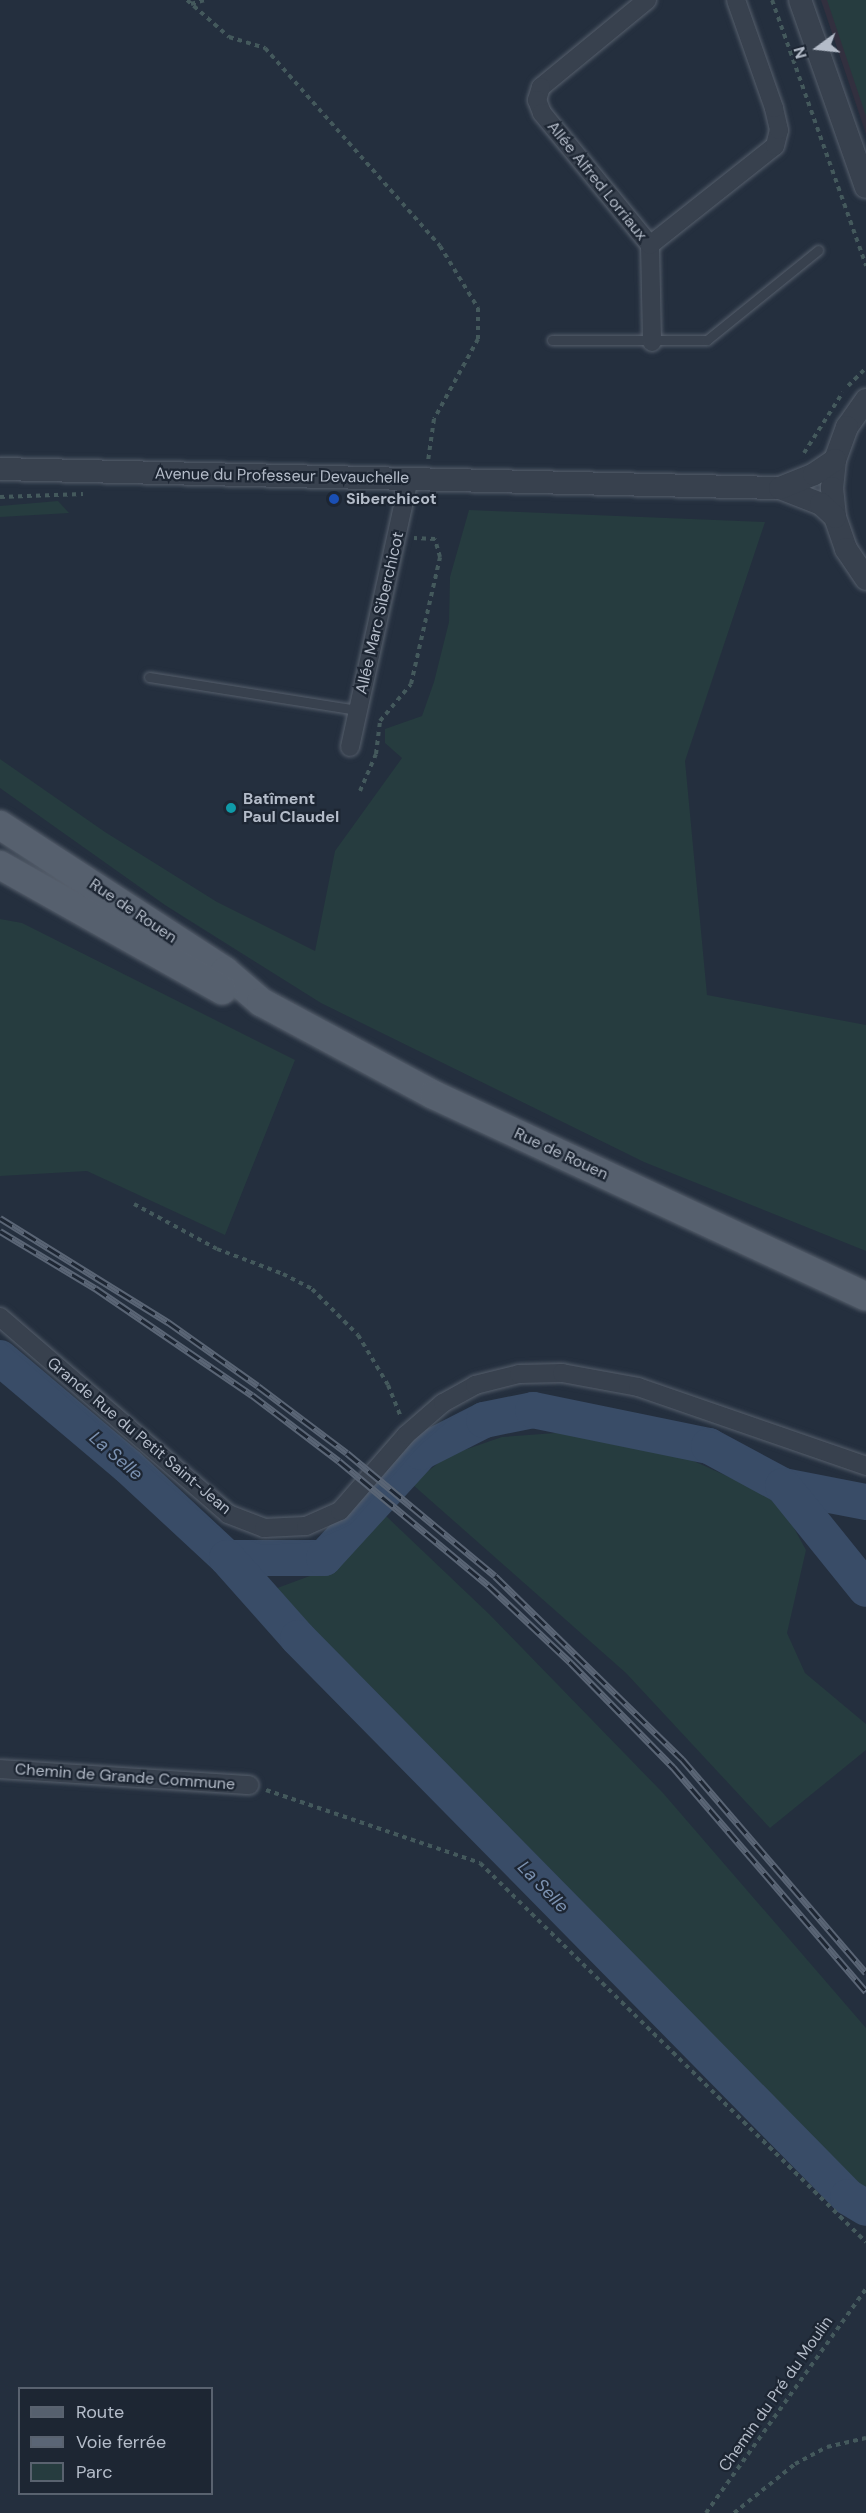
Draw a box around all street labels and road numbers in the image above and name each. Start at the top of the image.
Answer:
street label: Allée Alfred Lorriaux [543,117,651,245]
street label: Avenue du Professeur Devauchelle [155,464,409,488]
street label: Allée Marc Siberchicot [352,530,408,696]
street label: Rue de Rouen [86,875,180,947]
street label: Rue de Rouen [511,1124,611,1184]
street label: Grande Rue du Petit Saint-Jean [43,1353,235,1519]
street label: Chemin de Grande Commune [14,1760,236,1794]
street label: Chemin du Pré du Moulin [715,2313,837,2475]

